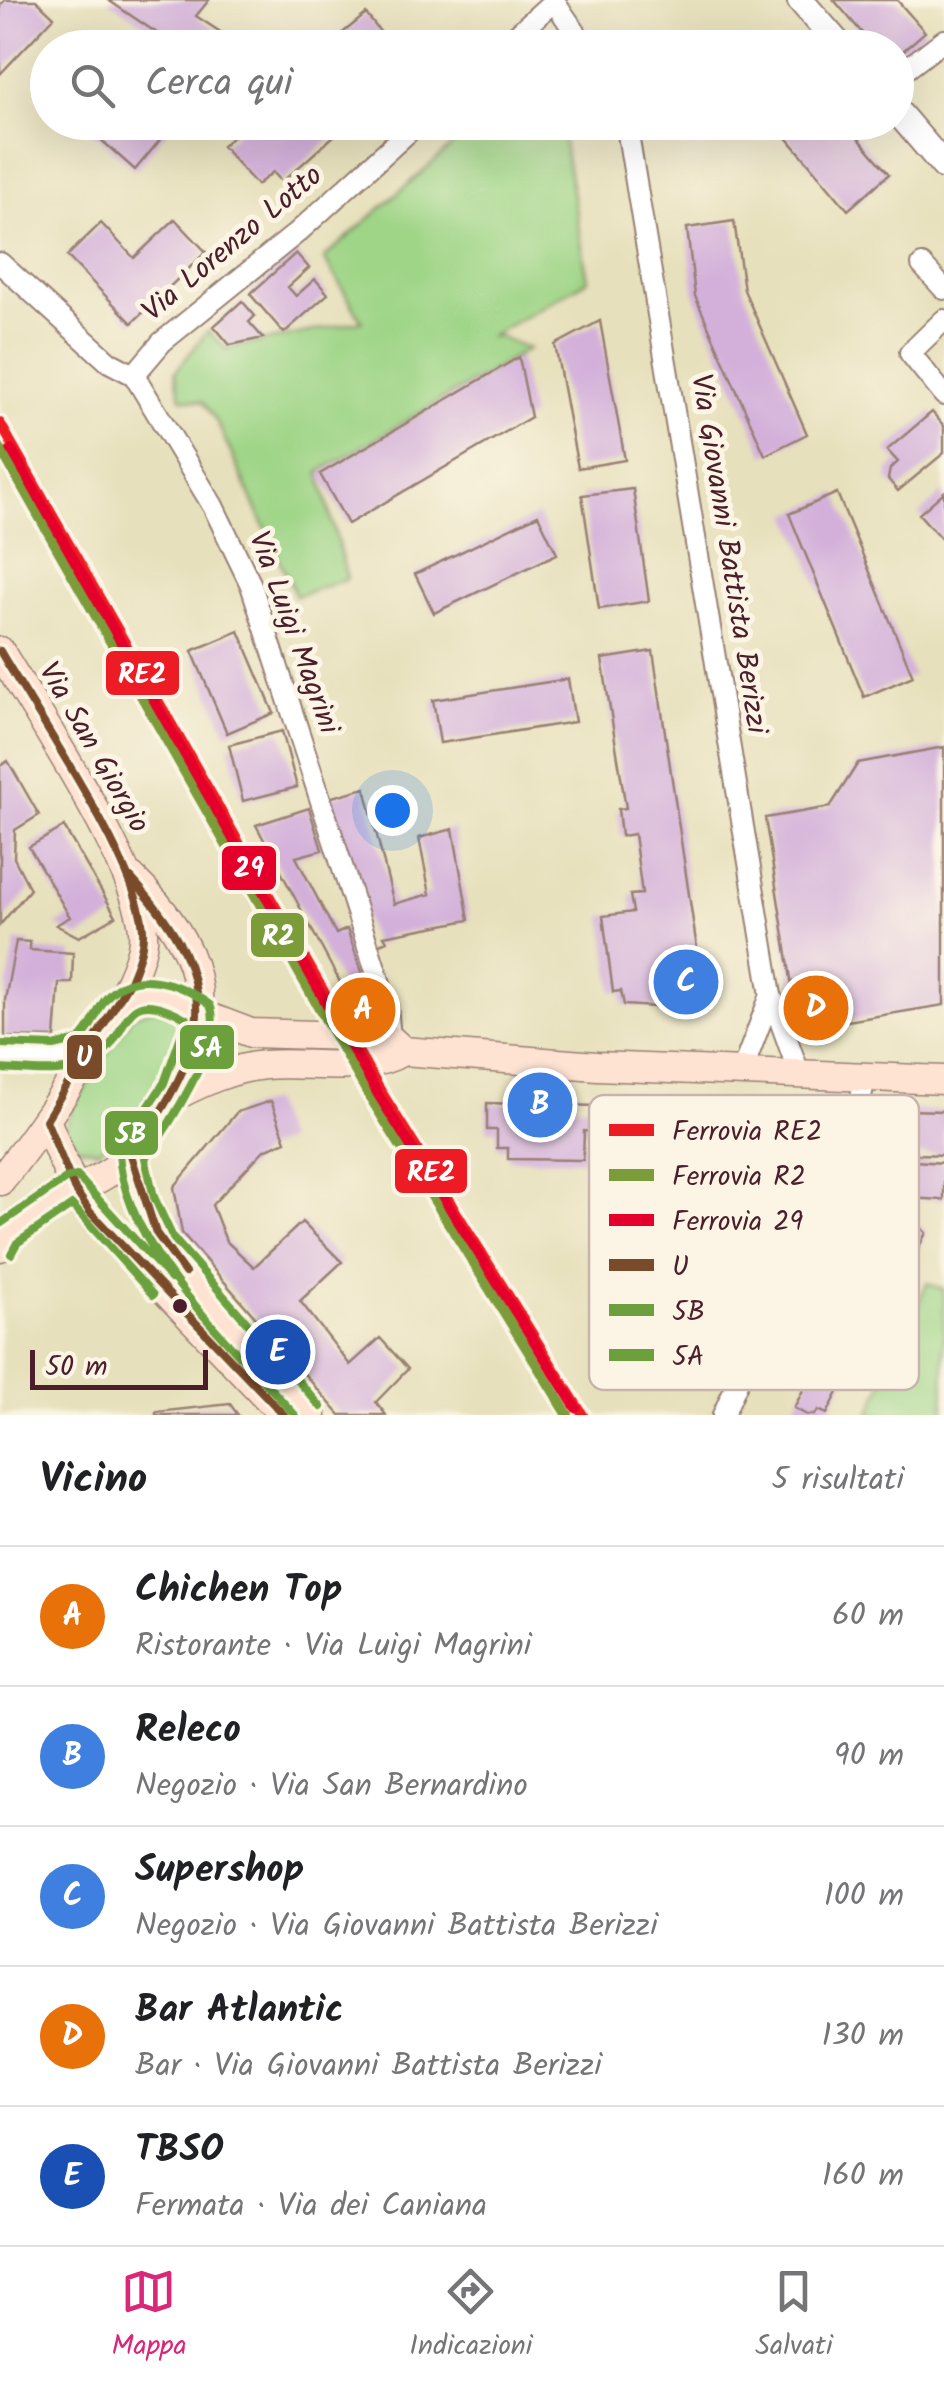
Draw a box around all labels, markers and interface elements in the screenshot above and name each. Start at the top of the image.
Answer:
search box [30,30,914,140]
text: Cerca qui [145,55,293,115]
icon: search [65,58,120,113]
street label: Via Lorenzo Lotto [132,154,334,334]
street label: Via Giovanni Battista Berizzi [676,371,780,739]
street label: Via Luigi Magrini [234,525,353,743]
line badge: RE2 [104,649,181,697]
street label: Via San Giorgio [24,653,162,843]
text: RE2 [118,653,166,698]
your location [367,785,418,836]
line badge: 29 [220,844,278,892]
text: 29 [234,847,264,892]
line badge: R2 [249,911,306,959]
text: R2 [261,915,295,960]
pin: C [654,944,718,1020]
pin: D [784,970,848,1046]
pin: A [330,972,396,1048]
line badge: 5A [178,1023,236,1071]
text: 5A [190,1027,223,1072]
line badge: U [65,1033,104,1081]
text: U [76,1036,93,1081]
pin: B [508,1068,572,1142]
legend [589,1095,919,1390]
line badge: 5B [103,1109,160,1157]
text: Ferrovia RE2 [672,1110,822,1155]
text: 5B [114,1113,147,1158]
line badge: RE2 [393,1147,469,1195]
text: RE2 [407,1151,455,1196]
text: Ferrovia R2 [672,1155,806,1200]
text: Ferrovia 29 [672,1200,804,1245]
text: U [672,1245,689,1290]
text: 5B [672,1290,705,1335]
unlabelled marker [170,1296,190,1316]
pin: E [246,1314,310,1390]
text: 5A [672,1335,704,1380]
scale bar [30,1345,208,1390]
text: 50 m [45,1345,108,1390]
text: Vicino [40,1447,147,1514]
text: 5 risultati [772,1455,904,1506]
text: Chichen Top [135,1561,342,1621]
text: A [62,1591,83,1642]
text: 60 m [832,1591,904,1642]
text: Ristorante · Via Luigi Magrini [135,1621,531,1672]
text: Releco [135,1701,241,1761]
text: B [63,1731,82,1782]
text: 90 m [834,1731,904,1782]
text: Negozio · Via San Bernardino [135,1761,528,1812]
text: Supershop [135,1841,304,1901]
text: C [63,1871,82,1922]
text: 100 m [824,1871,904,1922]
text: Negozio · Via Giovanni Battista Berizzi [135,1901,658,1952]
text: Bar Atlantic [135,1981,344,2041]
text: D [62,2011,83,2062]
text: 130 m [821,2011,904,2062]
text: Bar · Via Giovanni Battista Berizzi [135,2041,602,2092]
text: TBSO [135,2121,224,2181]
text: E [64,2151,81,2202]
text: 160 m [822,2151,904,2202]
text: Fermata · Via dei Caniana [135,2181,487,2232]
tab: Mappa [111,2264,187,2369]
tab: Indicazioni [409,2264,532,2369]
tab: Salvati [755,2264,833,2369]

